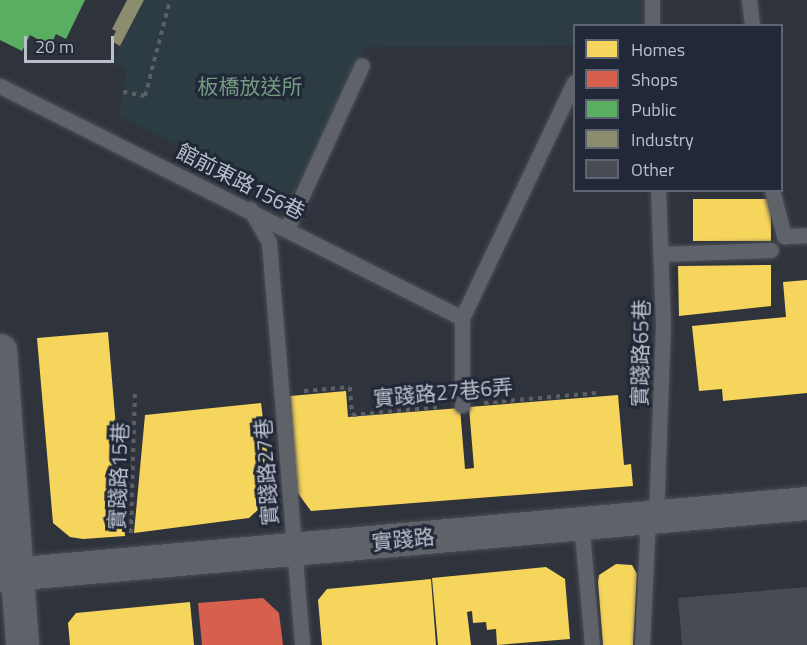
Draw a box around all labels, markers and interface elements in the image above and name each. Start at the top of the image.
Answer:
scale bar [27,24,117,62]
legend [573,24,783,192]
text: 20 m [35,33,74,60]
text: Homes [631,36,685,63]
text: Shops [631,66,678,93]
park label: 板橋放送所 [198,73,302,99]
text: Public [631,96,677,123]
text: Industry [631,126,694,153]
street label: 館前東路156巷 [173,138,309,224]
text: Other [631,156,674,183]
street label: 實踐路65巷 [626,299,654,407]
street label: 實踐路27巷6弄 [372,373,514,411]
street label: 實踐路27巷 [250,417,282,527]
street label: 實踐路15巷 [104,422,132,530]
street label: 實踐路 [370,523,436,555]

